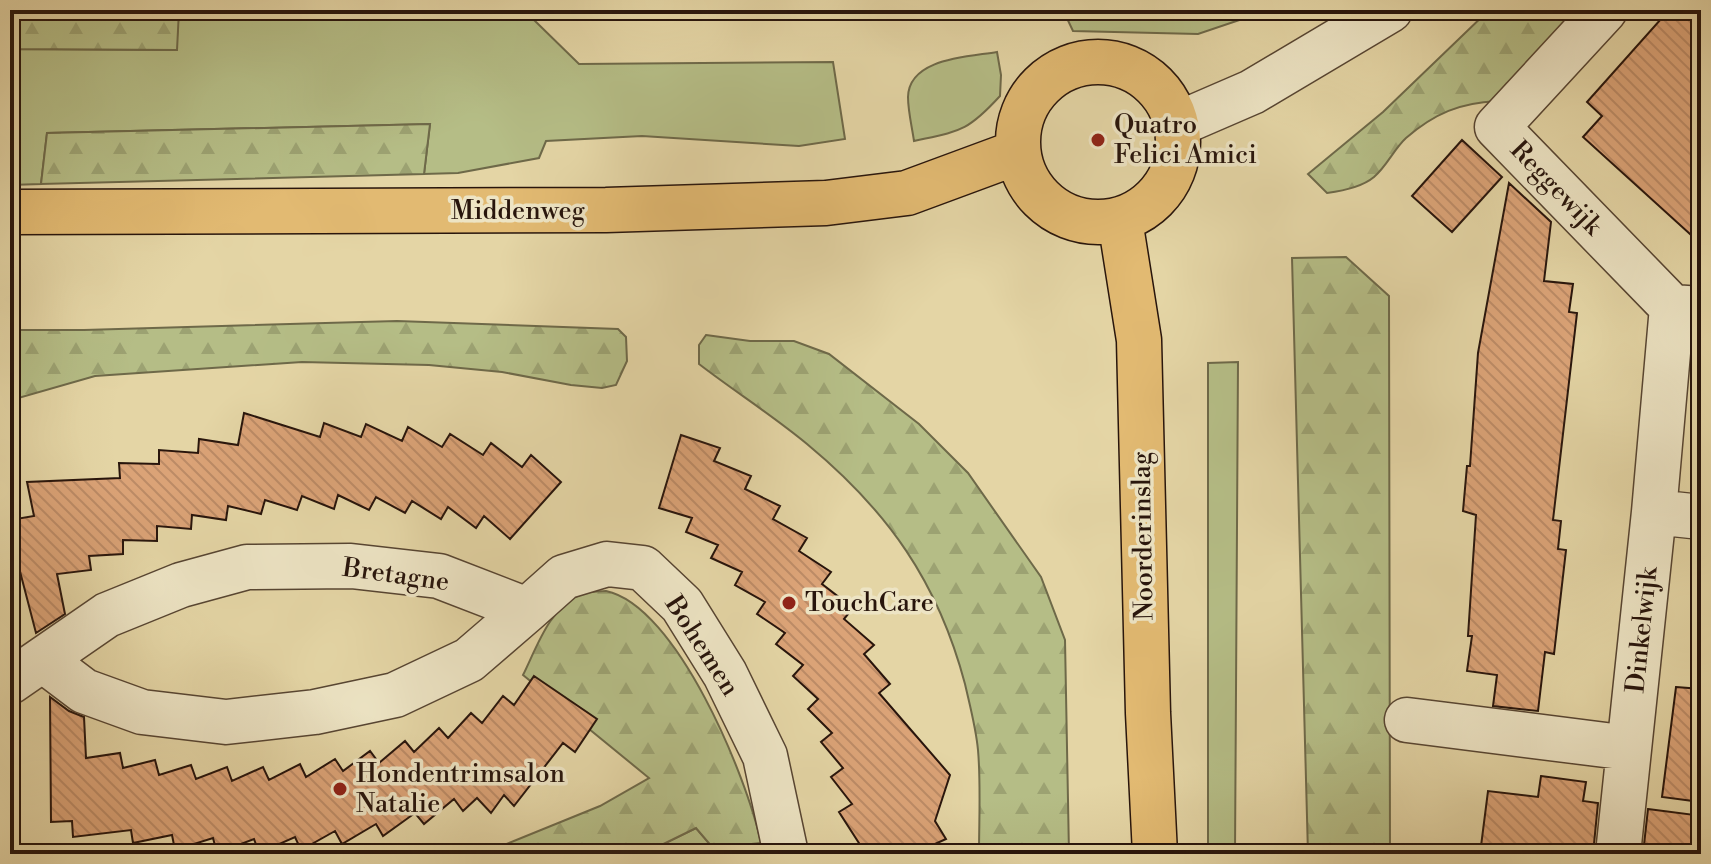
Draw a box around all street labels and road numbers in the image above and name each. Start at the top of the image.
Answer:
street label: Reggewijk [1503,134,1610,243]
street label: Middenweg [451,195,586,227]
street label: Noorderinslag [1126,451,1160,621]
street label: Bretagne [340,552,451,598]
street label: Dinkelwijk [1619,564,1665,695]
street label: Bohemen [657,589,746,702]

